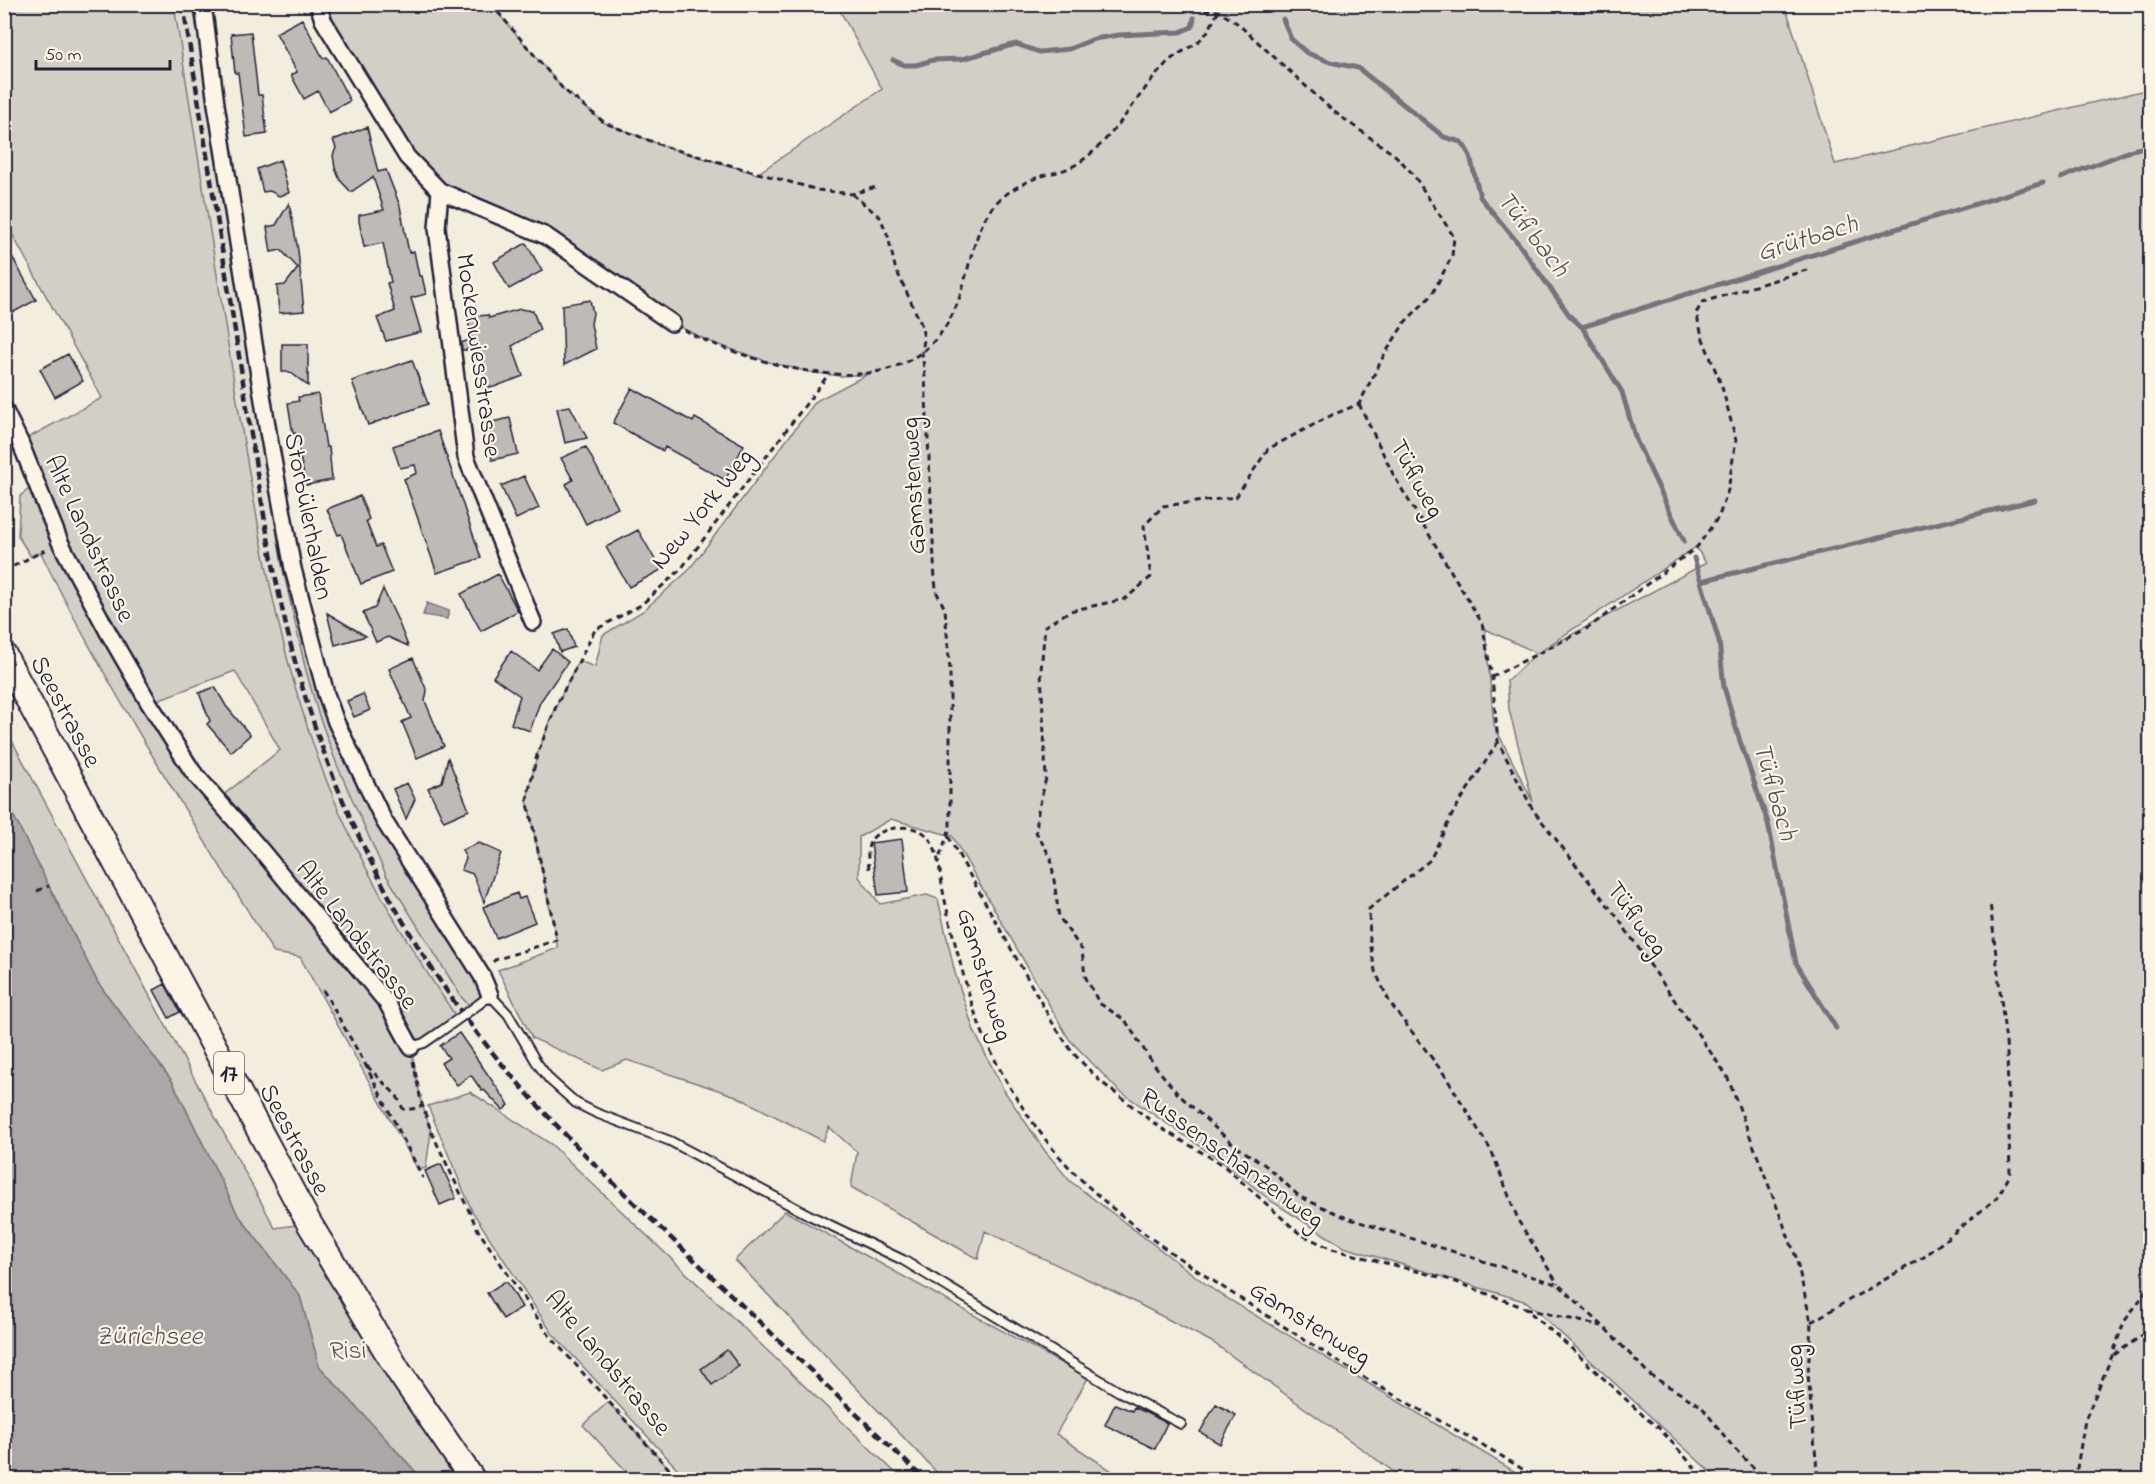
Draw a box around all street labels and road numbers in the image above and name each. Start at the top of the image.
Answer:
street label: Mockenwiesstrasse [444,251,510,460]
street label: Gamstenweg [892,416,938,555]
street label: Storbülerhalden [272,430,342,603]
street label: Tüfiweg [1378,433,1453,526]
street label: New York Weg [642,441,764,579]
street label: Alte Landstrasse [33,449,144,629]
street label: Seestrasse [19,650,110,776]
street label: Alte Landstrasse [285,853,426,1019]
street label: Tüfiweg [1595,874,1676,965]
street label: Gamstenweg [945,904,1021,1046]
road number: 17 [214,1052,244,1094]
street label: Seestrasse [248,1078,339,1204]
street label: Russenschanzenweg [1131,1079,1331,1239]
street label: Gamstenweg [1241,1272,1378,1377]
street label: Alte Landstrasse [534,1283,680,1446]
street label: Tüfiweg [1777,1343,1819,1430]

